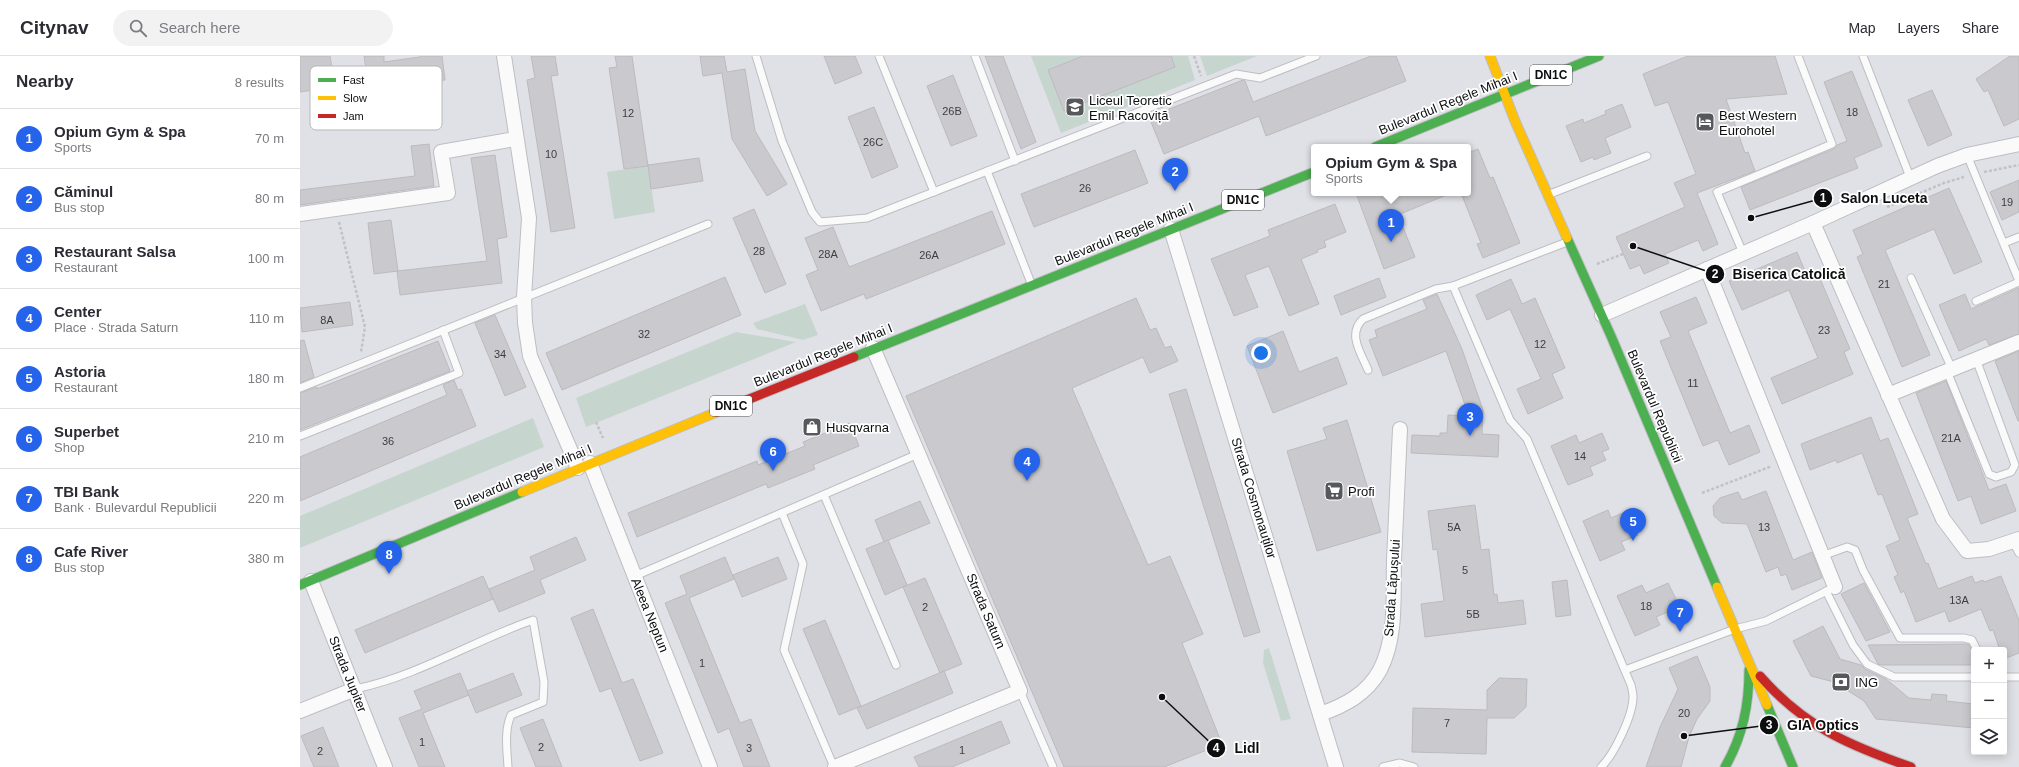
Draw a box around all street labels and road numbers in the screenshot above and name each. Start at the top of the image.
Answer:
road number: DN1C [1530,65,1572,85]
street label: Bulevardul Regele Mihai I [1377,68,1519,138]
road number: DN1C [1222,190,1264,210]
street label: Bulevardul Regele Mihai I [1053,199,1195,269]
street label: Bulevardul Regele Mihai I [752,320,894,390]
street label: Bulevardul Republicii [1624,347,1686,465]
road number: DN1C [710,396,752,416]
street label: Strada Cosmonauților [1228,436,1280,561]
street label: Bulevardul Regele Mihai I [452,441,594,513]
street label: Strada Lăpușului [1381,539,1403,637]
street label: Strada Saturn [963,571,1009,651]
street label: Aleea Neptun [628,576,672,654]
street label: Strada Jupiter [326,634,370,715]

